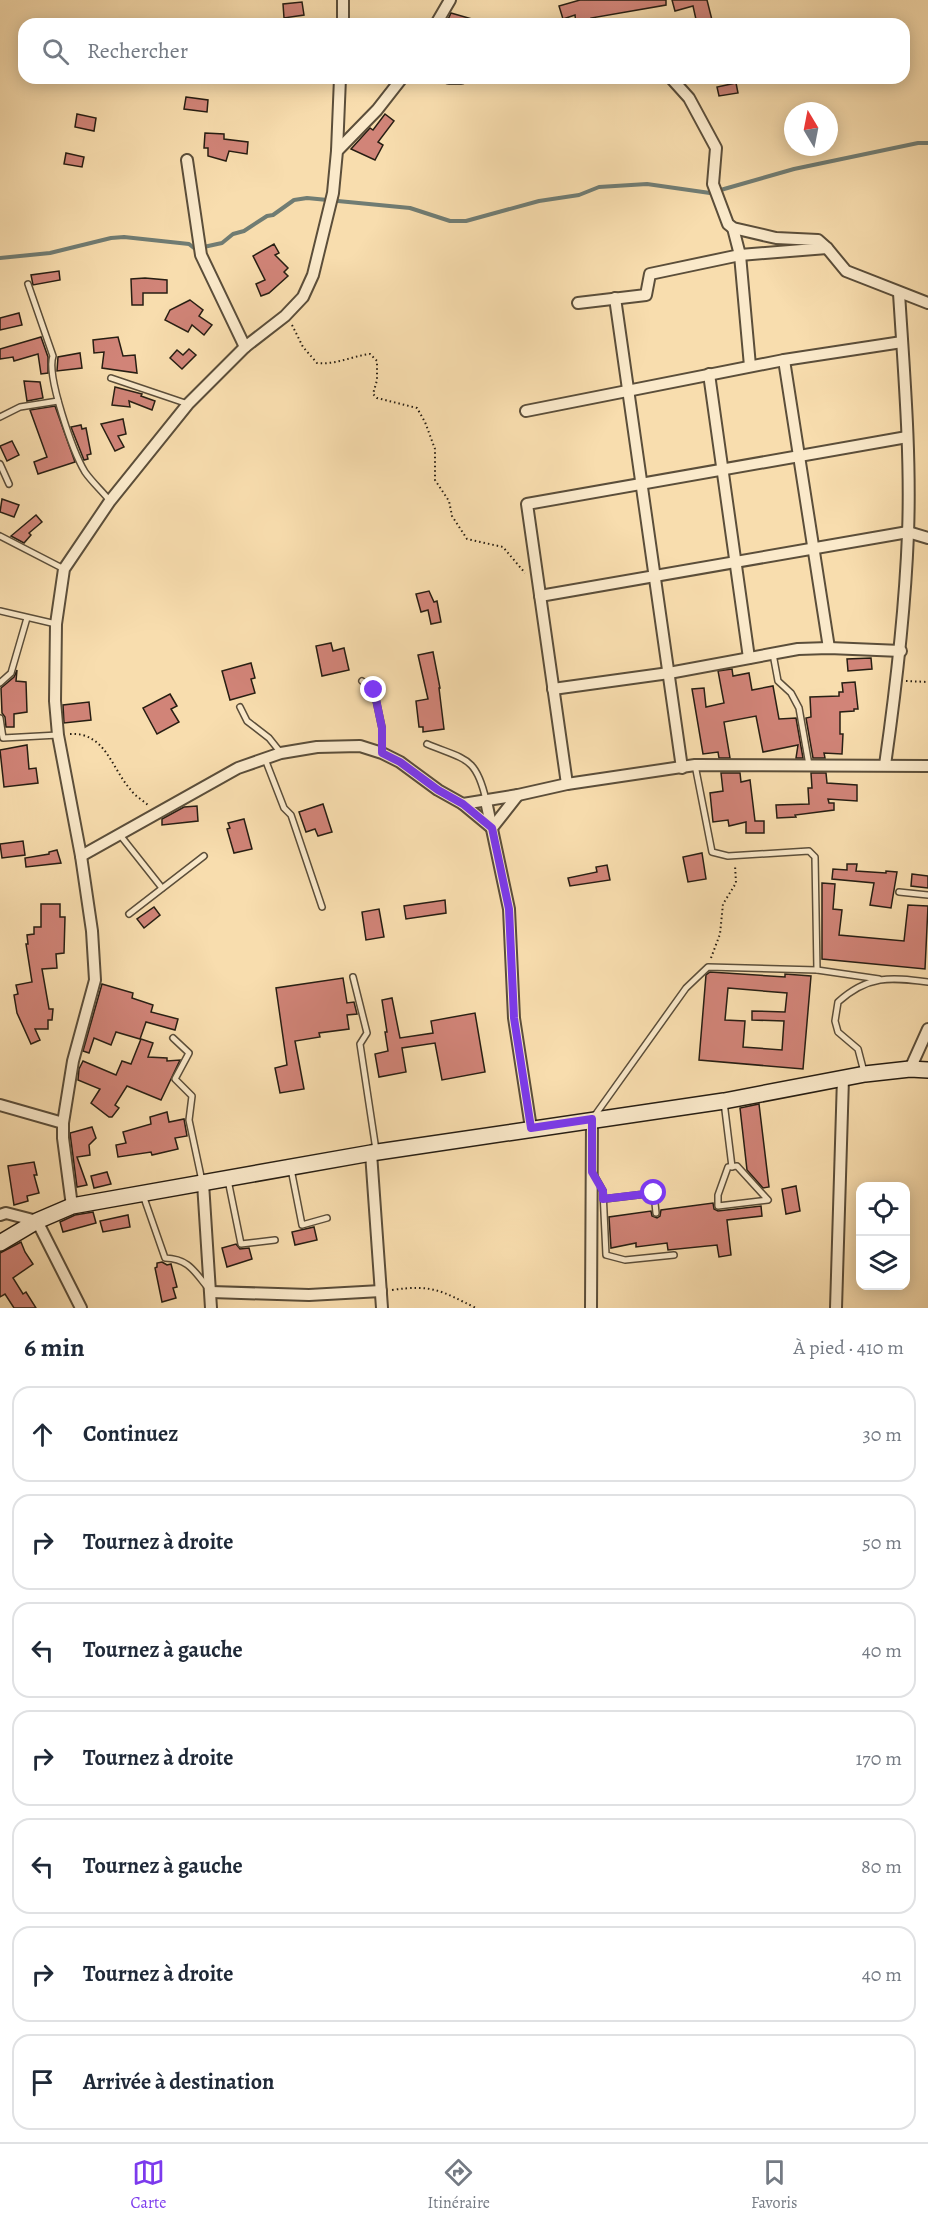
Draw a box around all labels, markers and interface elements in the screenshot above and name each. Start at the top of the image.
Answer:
search box [18,18,910,84]
icon: search [39,35,72,68]
text: Rechercher [87,36,188,66]
north arrow [784,102,838,156]
route end [360,676,386,702]
route start [640,1179,666,1205]
map controls [856,1182,910,1290]
button: locate [856,1182,910,1236]
button: layers [856,1236,910,1290]
text: 6 min [24,1330,85,1365]
text: À pied · 410 m [793,1334,904,1361]
icon: ahead [26,1418,59,1451]
text: Continuez [83,1419,178,1449]
text: 30 m [862,1421,902,1448]
icon: right [26,1526,59,1559]
text: Tournez à droite [83,1527,234,1557]
text: 50 m [862,1529,902,1556]
icon: left [26,1634,59,1667]
text: Tournez à gauche [83,1635,243,1665]
text: 40 m [862,1637,902,1664]
icon: right [26,1742,59,1775]
text: Tournez à droite [83,1743,234,1773]
text: 170 m [856,1745,902,1772]
icon: left [26,1850,59,1883]
text: Tournez à gauche [83,1851,243,1881]
text: 80 m [861,1853,902,1880]
icon: right [26,1958,59,1991]
text: Tournez à droite [83,1959,234,1989]
text: 40 m [862,1961,902,1988]
icon: arrive [26,2066,59,2099]
text: Arrivée à destination [83,2067,274,2097]
tab: Carte [130,2156,167,2214]
tab: Itinéraire [427,2156,490,2214]
tab: Favoris [751,2156,798,2214]

